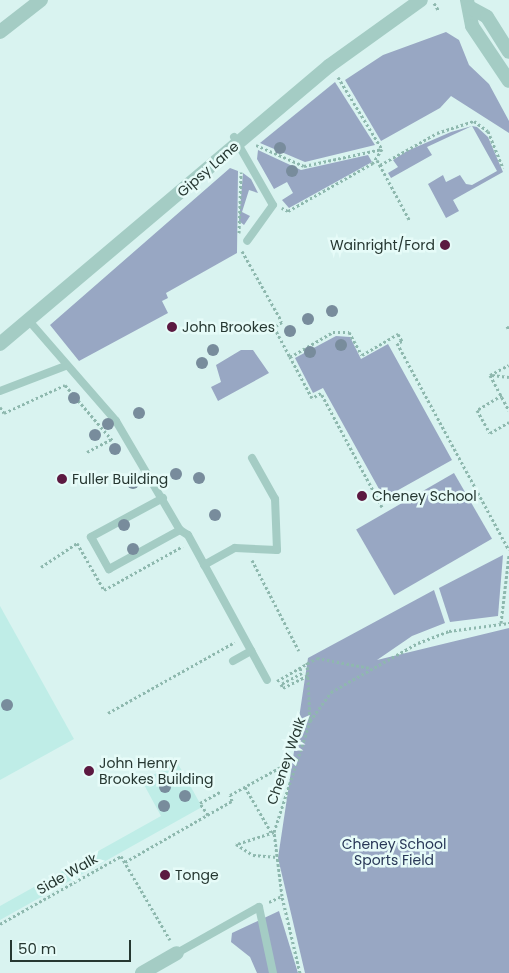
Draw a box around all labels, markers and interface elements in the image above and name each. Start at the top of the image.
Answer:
street label: Gipsy Lane [174,138,242,200]
place label: Wainright/Ford [330,237,435,253]
marker: Wainright/Ford [439,239,451,251]
place label: John Brookes [182,319,275,335]
marker: John Brookes [166,321,178,333]
place label: Fuller Building [72,471,168,487]
marker: Fuller Building [56,473,68,485]
place label: Cheney School [372,488,477,504]
marker: Cheney School [356,490,368,502]
street label: Cheney Walk [263,715,309,807]
place label: John Henry Brookes Building [99,755,213,788]
marker: John Henry Brookes Building [83,765,95,777]
park label: Cheney School Sports Field [342,836,446,869]
street label: Side Walk [34,850,100,898]
place label: Tonge [175,867,219,883]
marker: Tonge [159,869,171,881]
scale bar [12,930,134,962]
text: 50 m [18,938,56,959]

